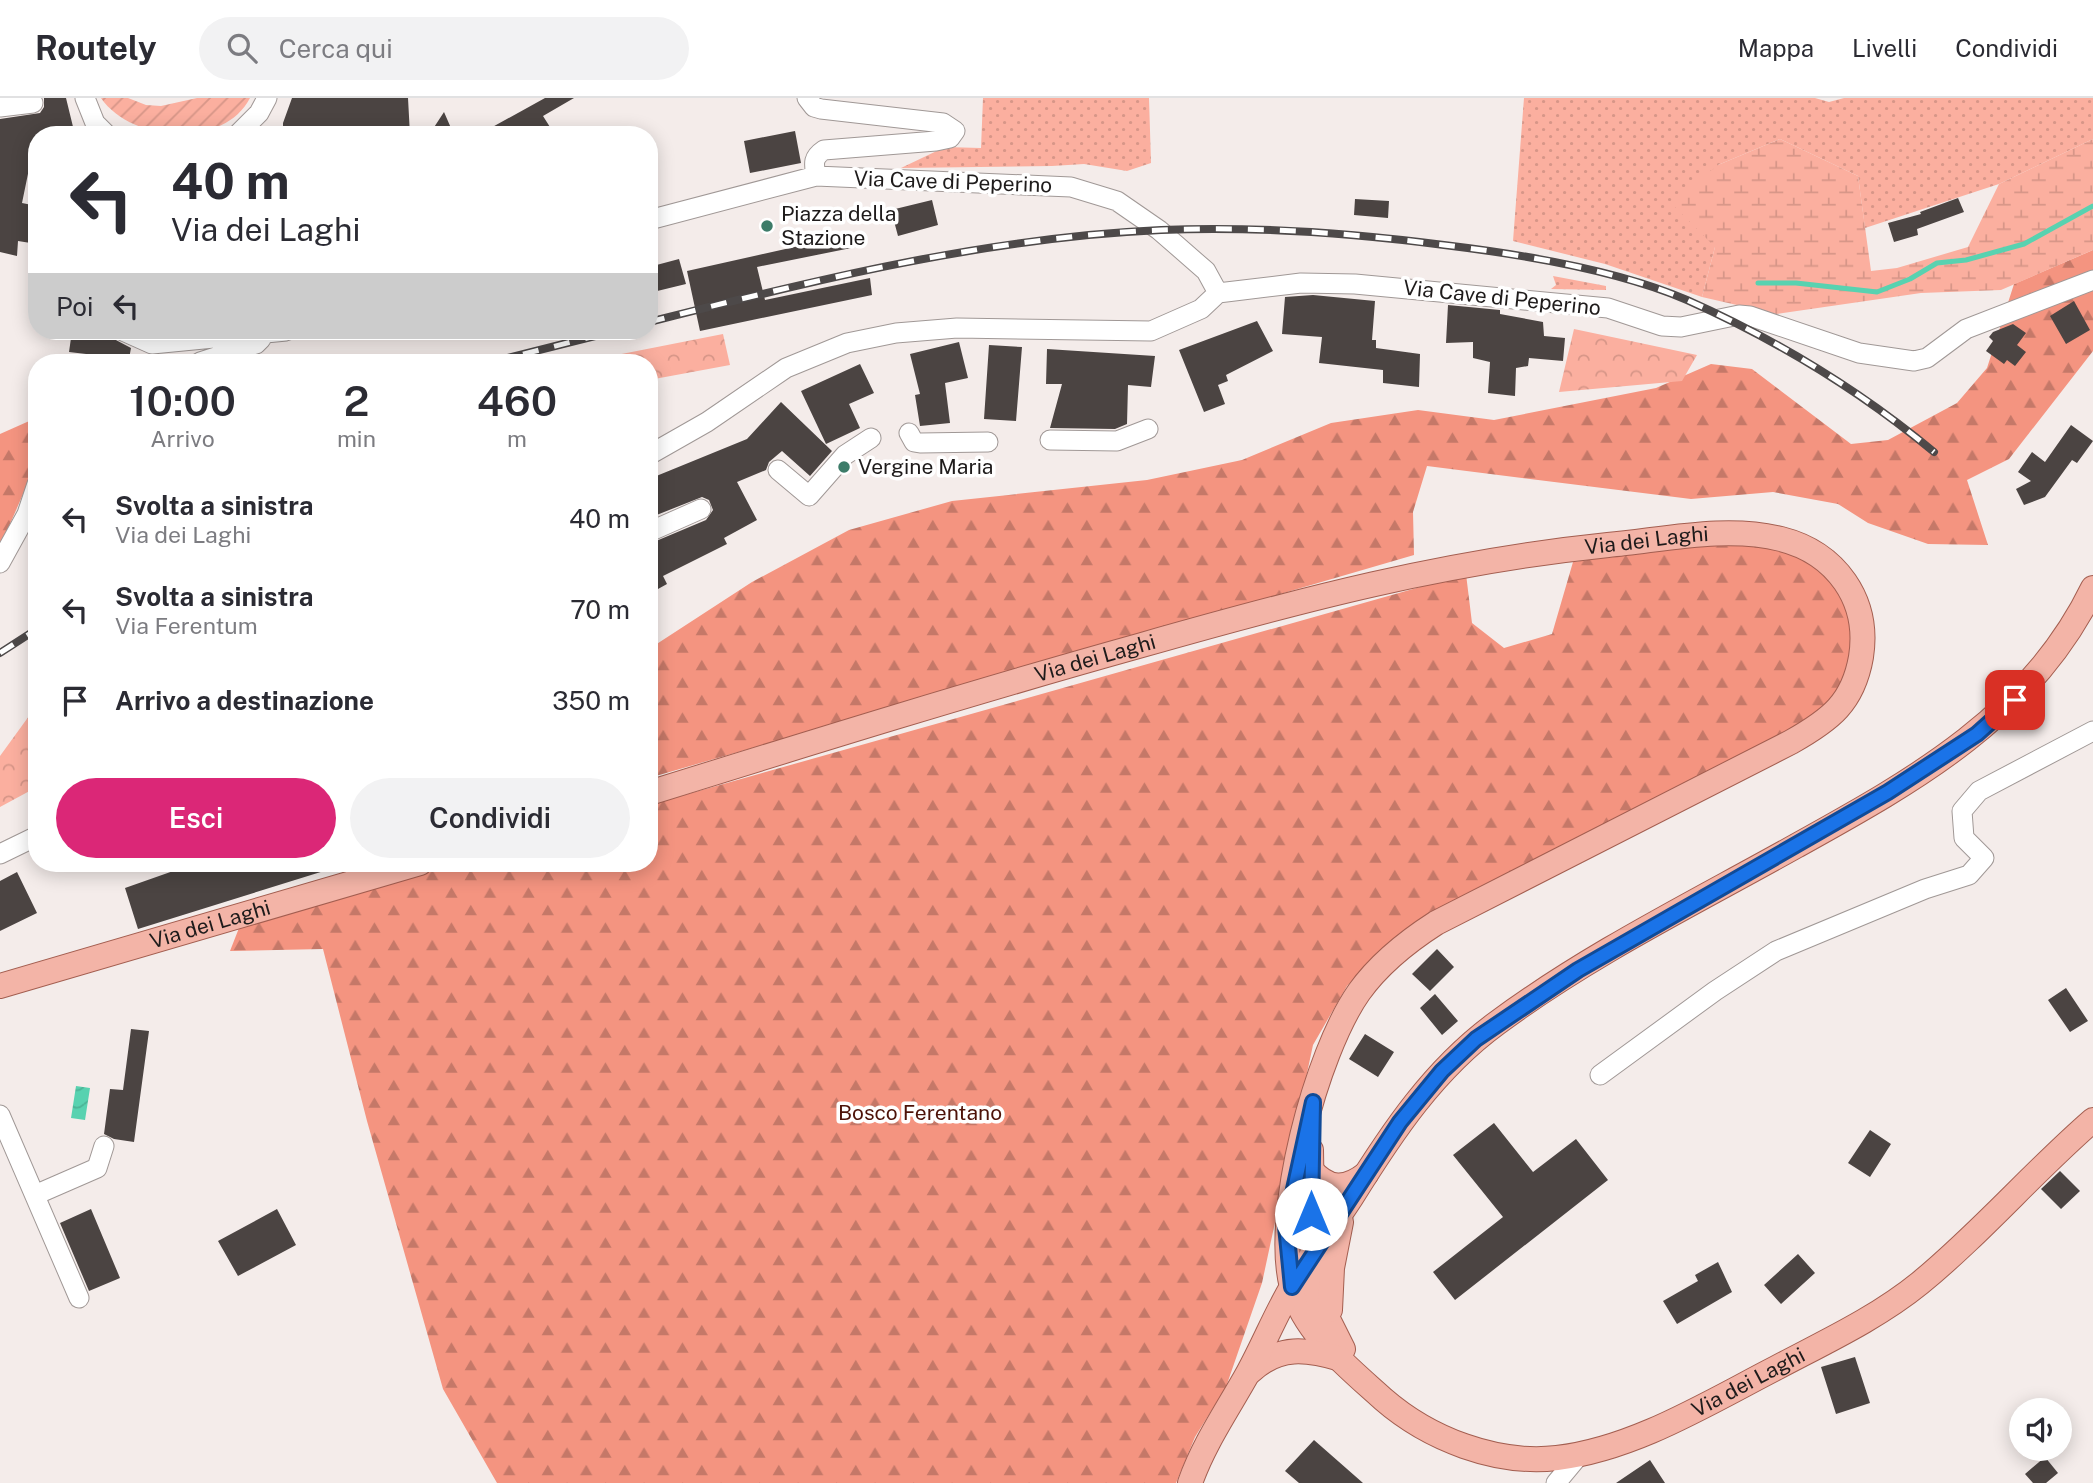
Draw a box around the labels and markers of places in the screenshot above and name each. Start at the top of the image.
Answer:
place label: Piazza della Stazione [781,201,896,250]
marker: Piazza della Stazione [759,218,775,234]
place label: Vergine Maria [858,454,993,479]
marker: Vergine Maria [836,459,852,475]
pin [1985,670,2045,730]

